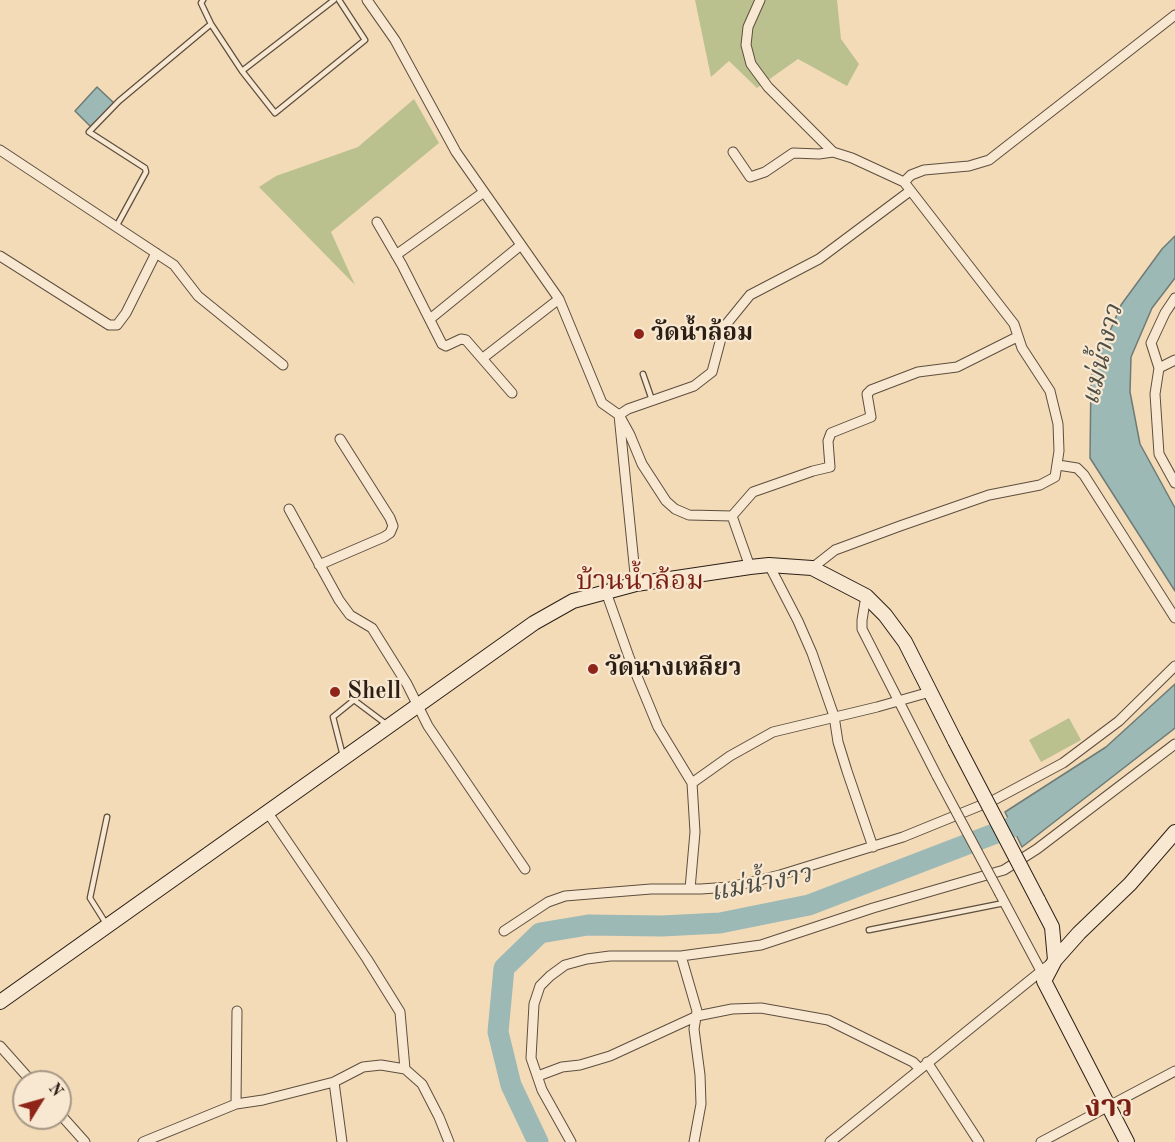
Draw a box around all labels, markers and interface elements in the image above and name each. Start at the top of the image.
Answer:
water label: แม่น้ำงาว [1076,302,1130,408]
place label: วัดน้ำล้อม [651,320,753,348]
marker: วัดน้ำล้อม [632,327,646,341]
district label: บ้านน้ำล้อม [576,566,704,598]
place label: วัดนางเหลียว [605,655,741,683]
marker: วัดนางเหลียว [586,662,600,676]
place label: Shell [347,678,401,706]
marker: Shell [328,685,342,699]
water label: แม่น้ำงาว [708,859,814,909]
north arrow [12,1070,72,1130]
text: N [45,1081,65,1100]
district label: งาว [1085,1090,1133,1126]

